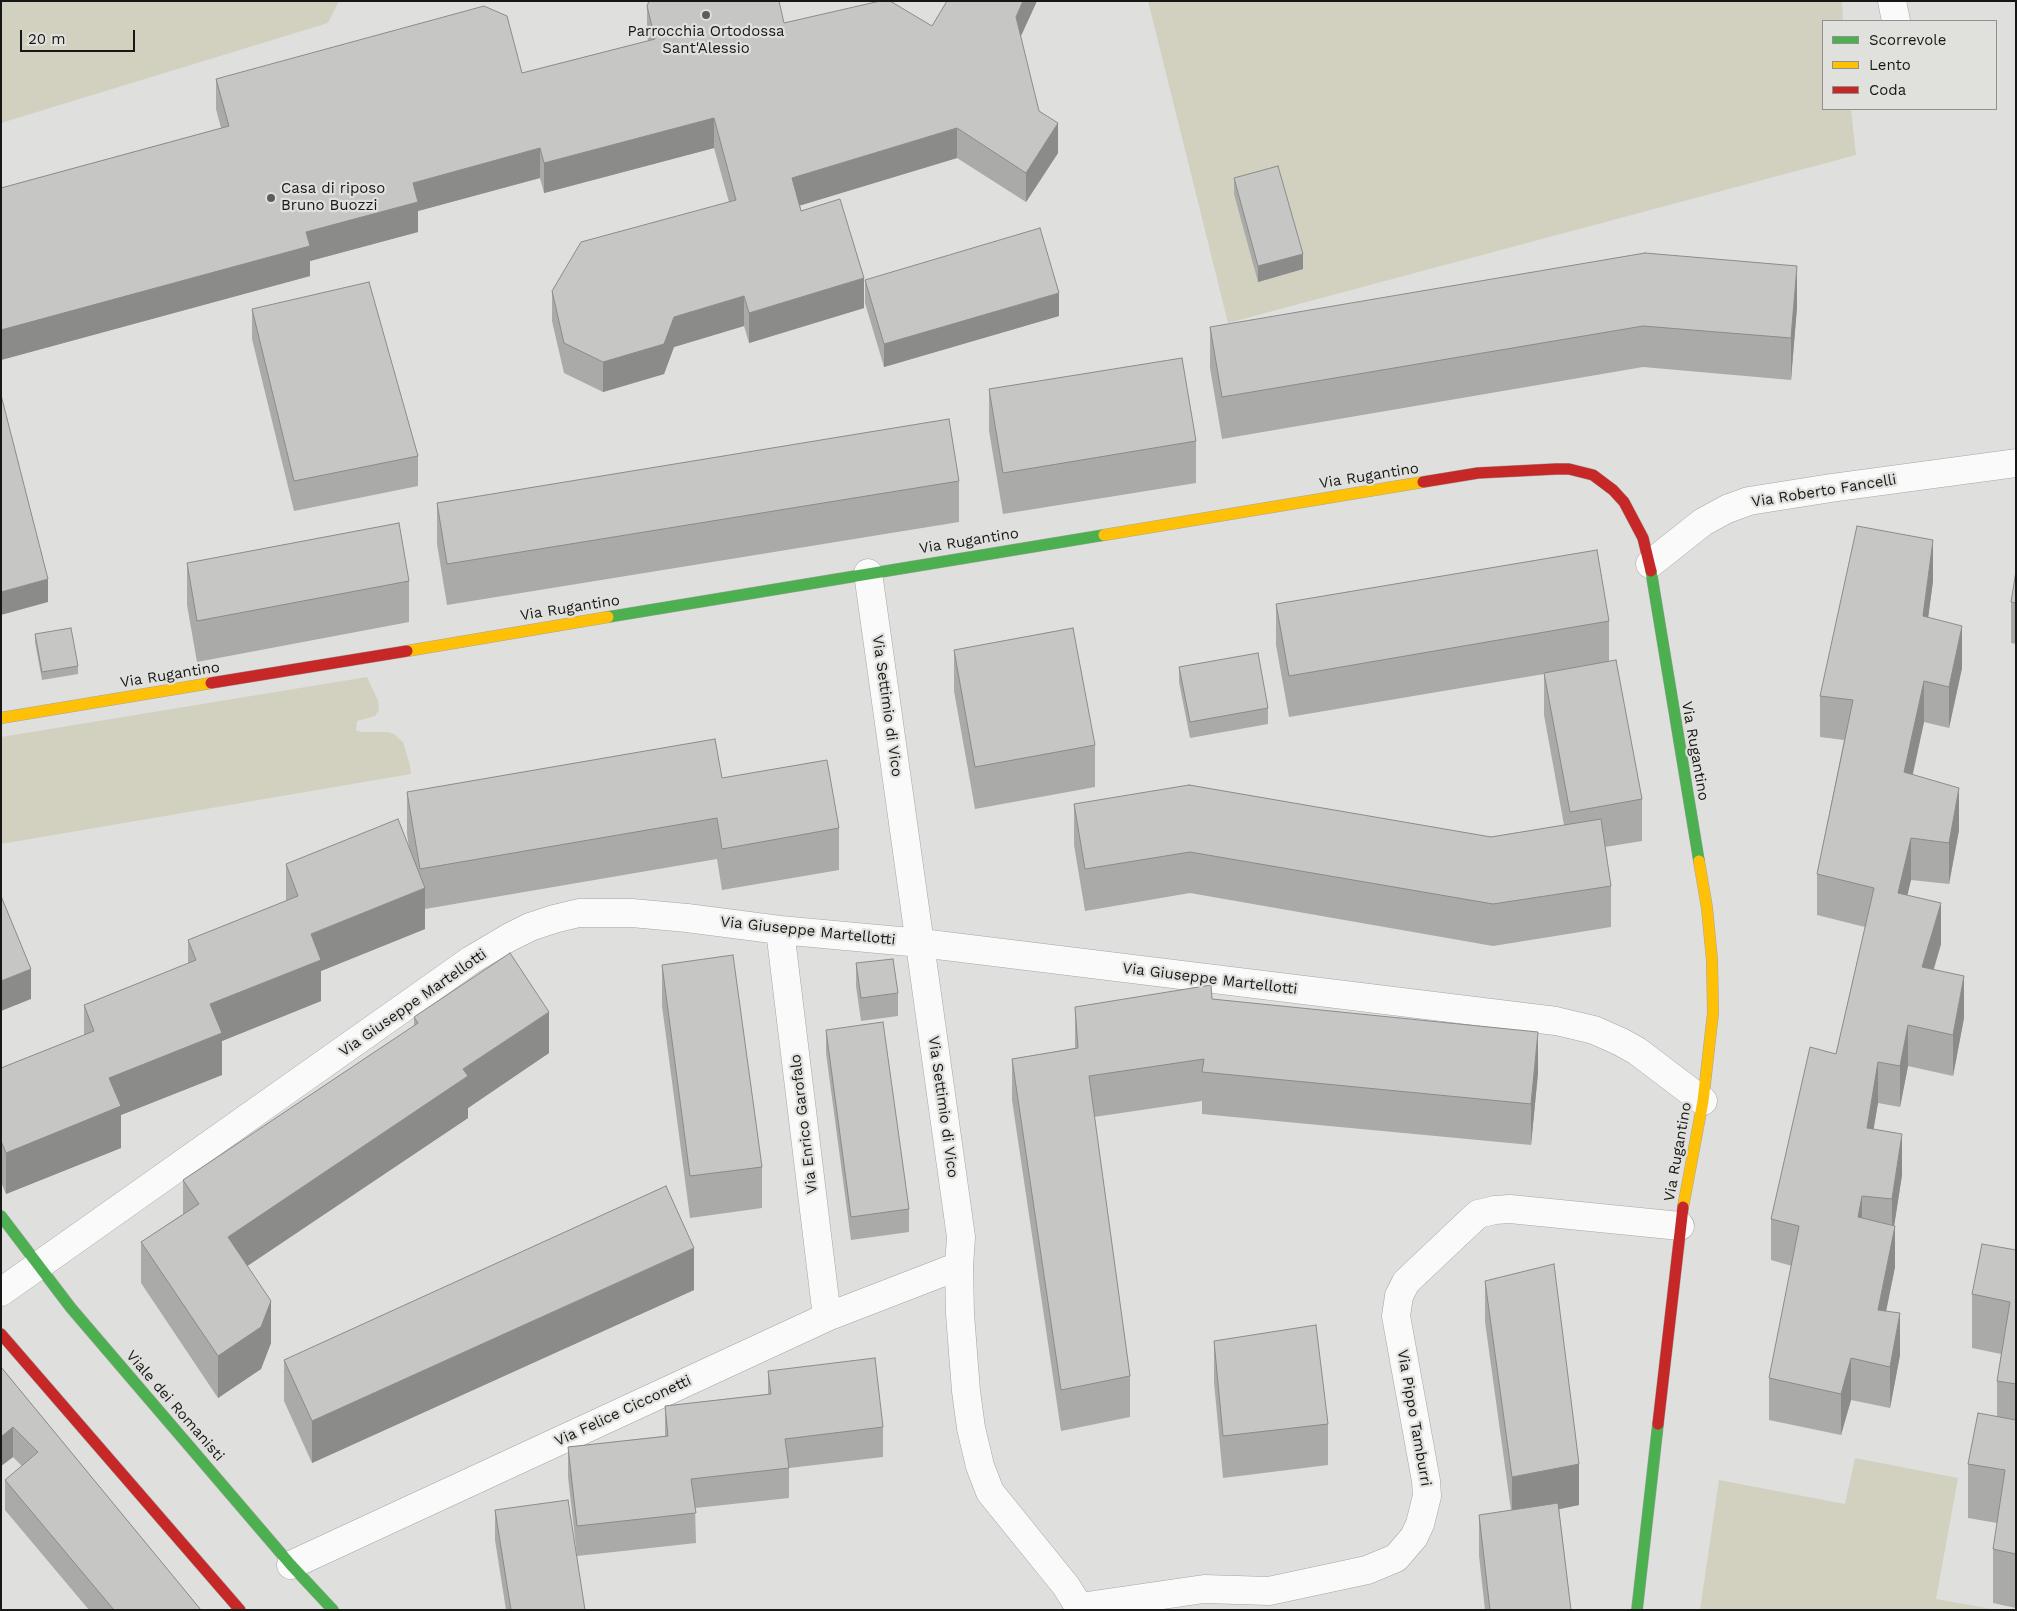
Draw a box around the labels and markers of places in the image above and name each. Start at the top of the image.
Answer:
marker: Parrocchia Ortodossa Sant'Alessio [700,9,712,21]
place label: Parrocchia Ortodossa Sant'Alessio [627,23,785,58]
place label: Casa di riposo Bruno Buozzi [281,180,385,215]
marker: Casa di riposo Bruno Buozzi [265,192,277,204]

